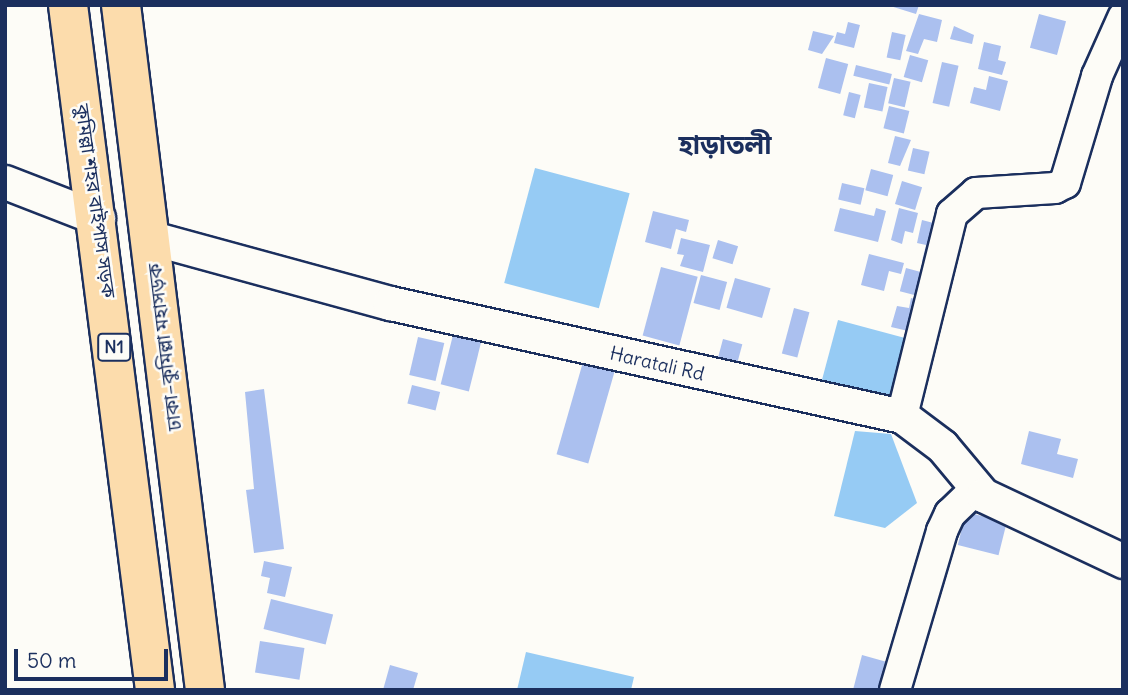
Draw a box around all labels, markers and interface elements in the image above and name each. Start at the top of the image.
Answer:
street label: কুমিল্লা শহর বাইপাস সড়ক [70,103,120,299]
district label: হাড়াতলী [678,129,772,161]
street label: ঢাকা–কুমিল্লা মহাসড়ক [143,262,187,432]
road number: N1 [96,332,132,362]
street label: Haratali Rd [608,342,706,386]
scale bar [18,636,172,680]
text: 50 m [27,647,76,674]

